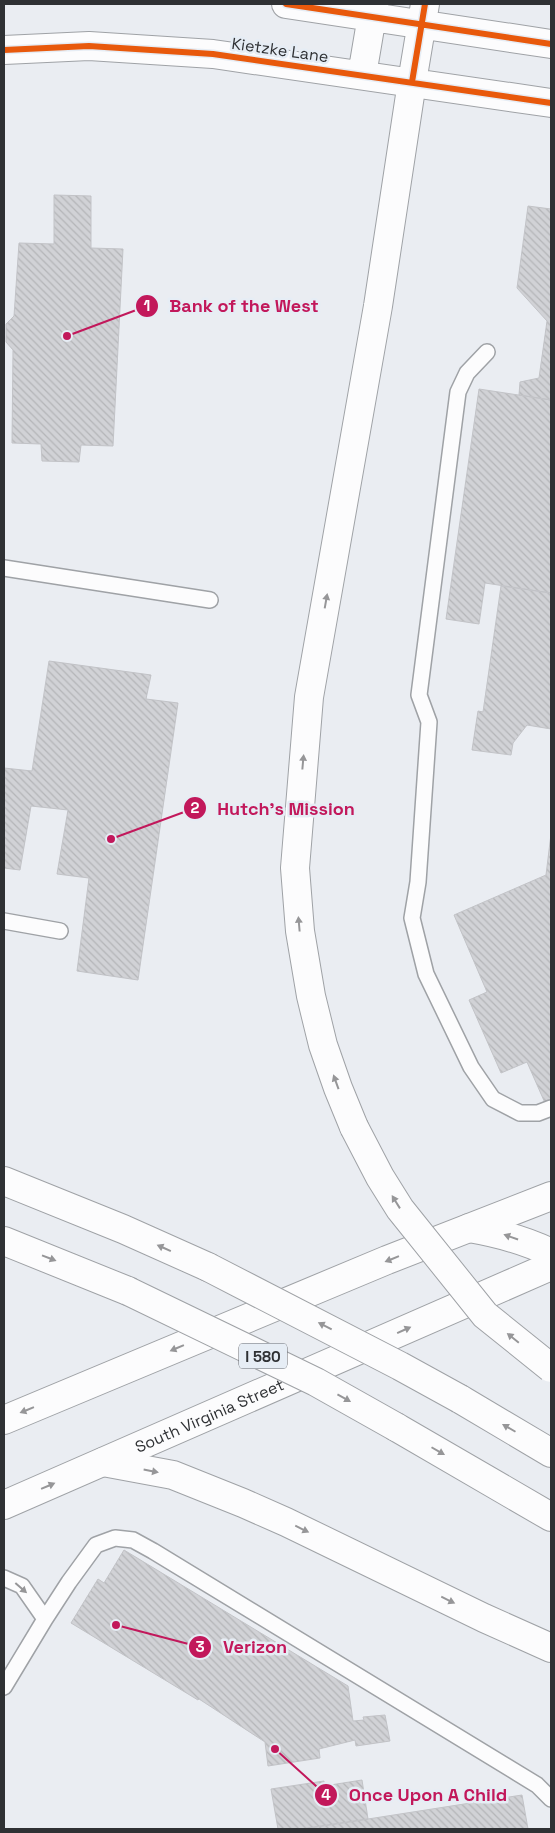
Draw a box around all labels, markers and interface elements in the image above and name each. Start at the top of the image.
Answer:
street label: Kietzke Lane [230,33,330,67]
callout: Bank of the West [134,290,329,323]
text: Bank of the West [169,294,319,317]
text: 1 [144,296,150,315]
one-way arrow [323,593,331,609]
one-way arrow [300,754,308,770]
callout: Hutch's Mission [183,792,365,825]
text: Hutch's Mission [217,797,355,820]
text: 2 [191,798,200,817]
one-way arrow [295,916,303,932]
one-way arrow [332,1074,340,1089]
one-way arrow [392,1196,401,1209]
one-way arrow [504,1233,519,1240]
one-way arrow [157,1243,171,1251]
one-way arrow [42,1254,57,1262]
one-way arrow [385,1255,399,1263]
one-way arrow [318,1322,332,1330]
one-way arrow [397,1326,411,1334]
one-way arrow [507,1333,520,1344]
one-way arrow [169,1344,184,1352]
road number: I 580 [239,1344,287,1368]
street label: South Virginia Street [132,1374,287,1457]
one-way arrow [337,1394,352,1402]
one-way arrow [20,1407,34,1415]
one-way arrow [502,1424,517,1432]
one-way arrow [431,1447,445,1455]
one-way arrow [143,1467,158,1475]
one-way arrow [41,1481,55,1489]
one-way arrow [295,1526,309,1534]
one-way arrow [15,1582,27,1593]
one-way arrow [441,1597,455,1605]
callout: Verizon [187,1630,297,1663]
text: Verizon [223,1635,287,1658]
text: 3 [195,1637,205,1656]
callout: Once Upon A Child [313,1778,517,1811]
text: Once Upon A Child [349,1783,507,1806]
text: 4 [321,1785,331,1804]

